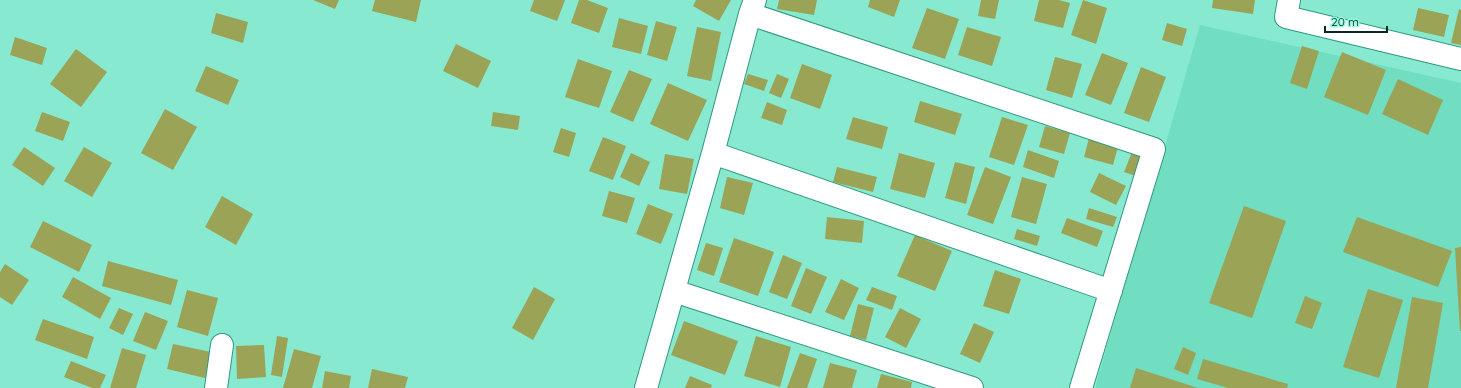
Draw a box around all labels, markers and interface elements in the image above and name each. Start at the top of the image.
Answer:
scale bar [1325,8,1387,34]
text: 20 m [1331,14,1359,29]

